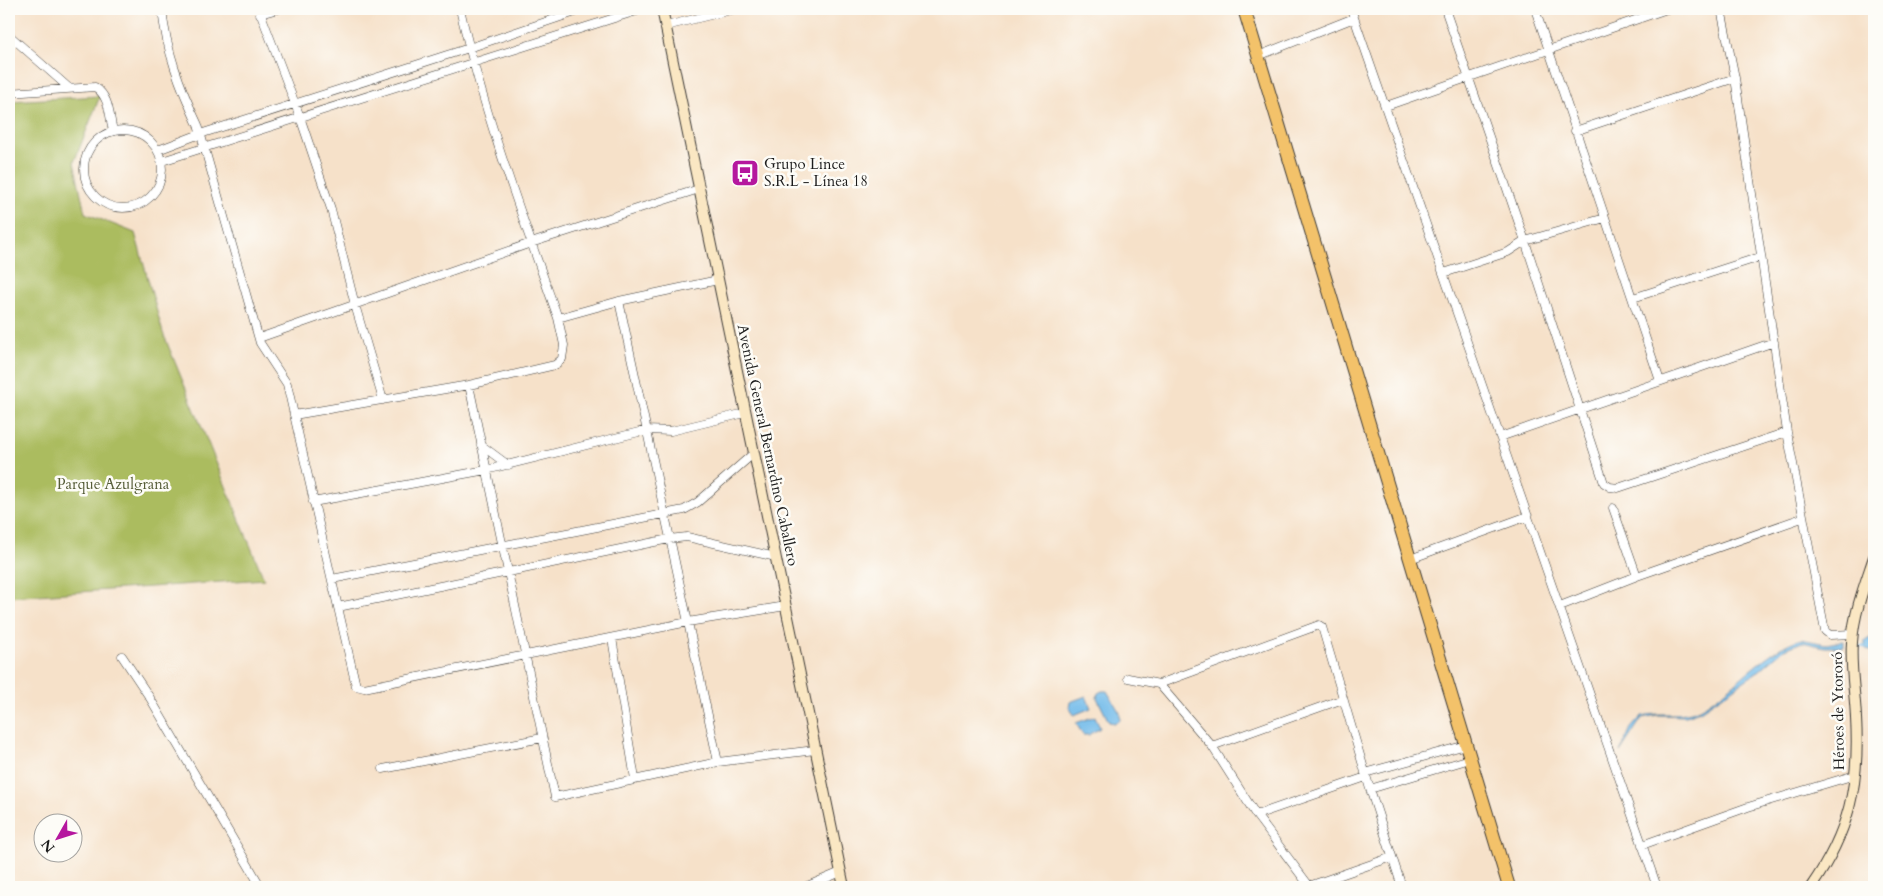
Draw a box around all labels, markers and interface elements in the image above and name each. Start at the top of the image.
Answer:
place label: Grupo Lince S.R.L - Línea 18 [764,154,868,191]
bus stop icon: Grupo Lince S.R.L - Línea 18 [730,158,760,188]
street label: Avenida General Bernardino Caballero [733,322,803,568]
park label: Parque Azulgrana [57,474,170,494]
street label: Héroes de Ytororó [1827,651,1849,771]
north arrow [32,814,82,864]
text: N [37,835,59,857]

